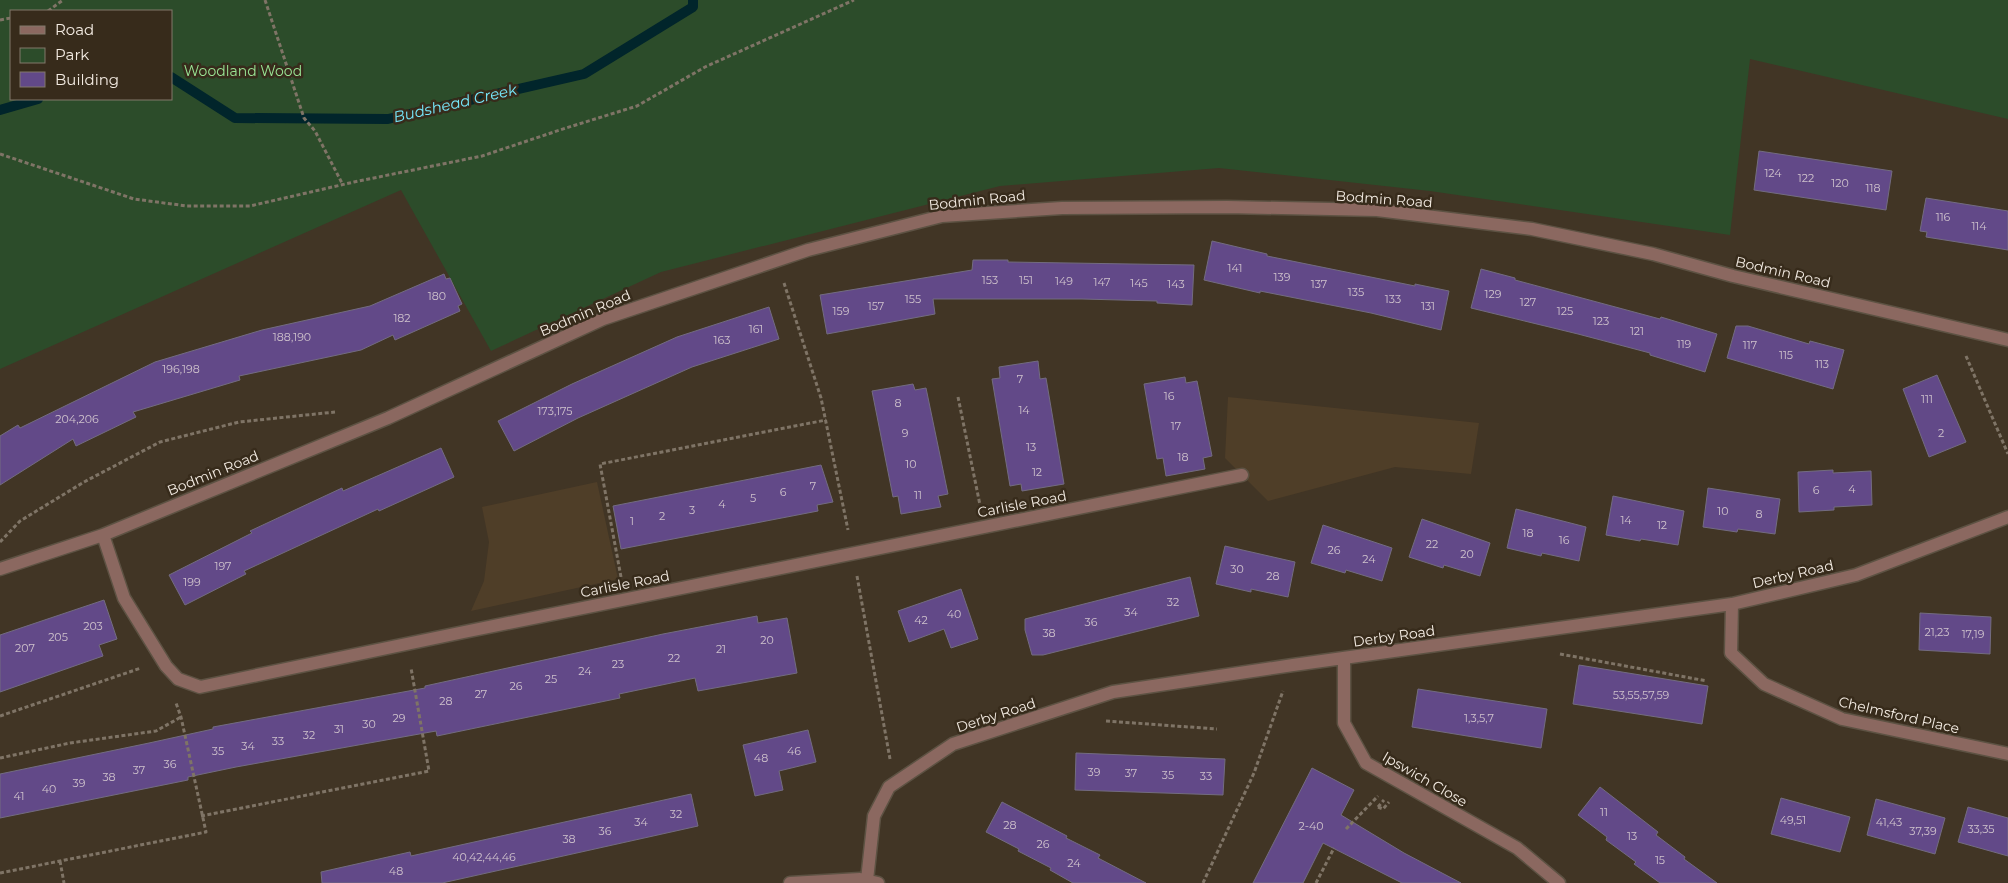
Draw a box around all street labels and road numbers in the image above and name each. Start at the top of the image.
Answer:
street label: Bodmin Road [928,186,1026,214]
street label: Bodmin Road [1335,187,1433,211]
street label: Bodmin Road [1734,252,1832,292]
street label: Bodmin Road [537,286,633,340]
street label: Bodmin Road [165,446,261,500]
street label: Carlisle Road [976,487,1068,521]
street label: Derby Road [1751,556,1835,592]
street label: Carlisle Road [579,567,671,601]
street label: Derby Road [1352,621,1436,651]
street label: Chelmsford Place [1837,692,1961,738]
street label: Derby Road [954,694,1038,736]
street label: Ipswich Close [1379,747,1471,811]

